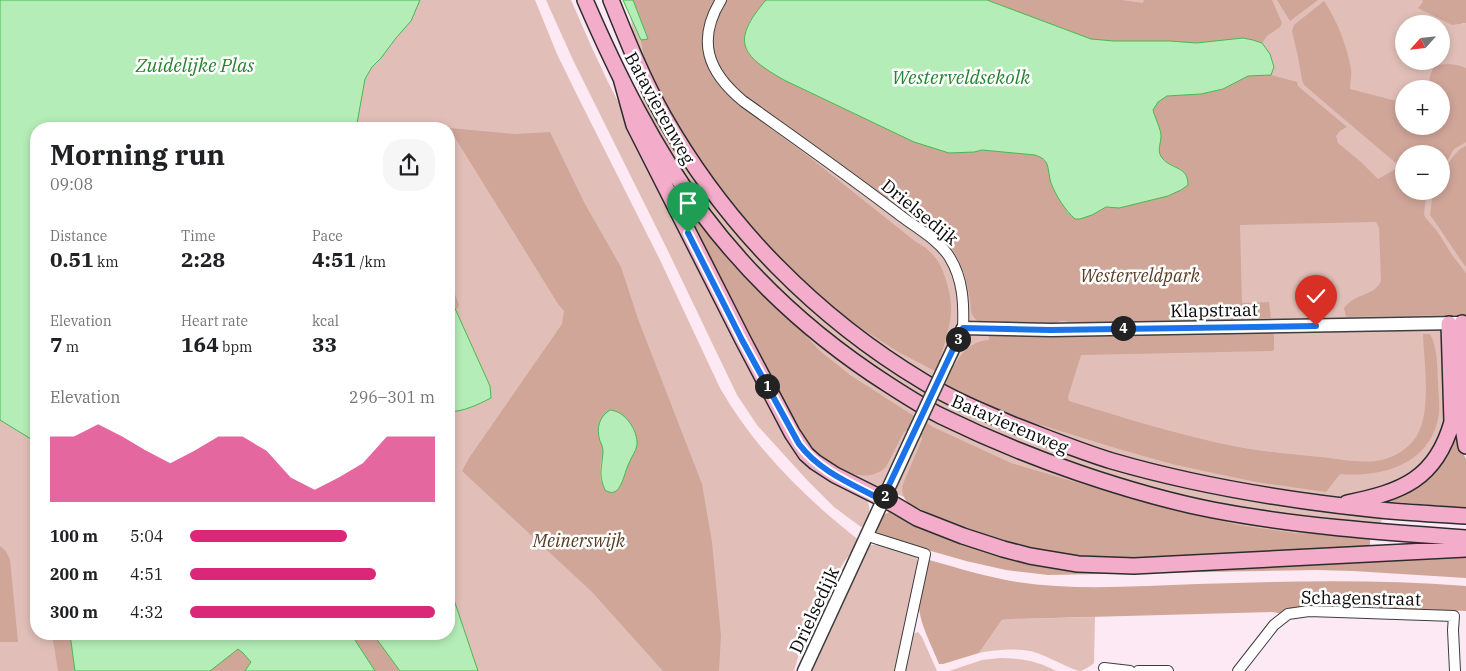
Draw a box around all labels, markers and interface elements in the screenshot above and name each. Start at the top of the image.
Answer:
north arrow [1395,15,1450,70]
map controls [1395,15,1450,200]
street label: Batavierenweg [620,48,700,168]
water label: Zuidelijke Plas [135,53,254,77]
water label: Westerveldsekolk [892,65,1031,89]
button: + [1395,80,1450,135]
text: Morning run [50,136,225,173]
button: share [383,139,435,191]
button: − [1395,145,1450,200]
text: 09:08 [50,174,93,194]
street label: Drielsedijk [877,174,964,250]
pin [667,182,709,233]
icon: arrive [674,189,702,217]
text: Distance [50,227,107,245]
text: Time [181,227,215,245]
text: Pace [312,227,343,245]
text: 0.51 [50,245,94,273]
text: 2:28 [181,245,225,273]
text: 4:51 [312,245,356,273]
text: km [94,253,119,271]
text: /km [356,253,386,271]
park label: Westerveldpark [1080,264,1201,287]
pin [1295,275,1337,326]
icon: check [1302,282,1330,310]
street label: Klapstraat [1170,298,1258,322]
text: Elevation [50,312,112,330]
text: Heart rate [181,312,248,330]
text: kcal [312,312,339,330]
pin: 4 [1110,316,1136,340]
text: 4 [1119,319,1128,337]
pin: 3 [946,326,970,352]
text: 7 [50,330,63,358]
text: 164 [181,330,219,358]
text: 33 [312,330,337,358]
text: 3 [954,330,963,348]
text: m [63,338,79,356]
text: bpm [219,338,252,356]
pin: 1 [754,374,780,398]
text: 1 [763,377,772,395]
text: Elevation [50,387,120,407]
text: 296–301 m [349,387,435,407]
street label: Batavierenweg [948,389,1072,459]
pin: 2 [872,484,898,508]
text: 2 [881,487,890,505]
text: 100 m [50,526,98,546]
text: 5:04 [130,526,163,546]
park label: Meinerswijk [532,529,626,552]
street label: Drielsedijk [784,563,844,657]
text: 200 m [50,564,98,584]
text: 4:51 [130,564,163,584]
street label: Schagenstraat [1301,585,1421,611]
text: 300 m [50,602,98,622]
text: 4:32 [130,602,163,622]

